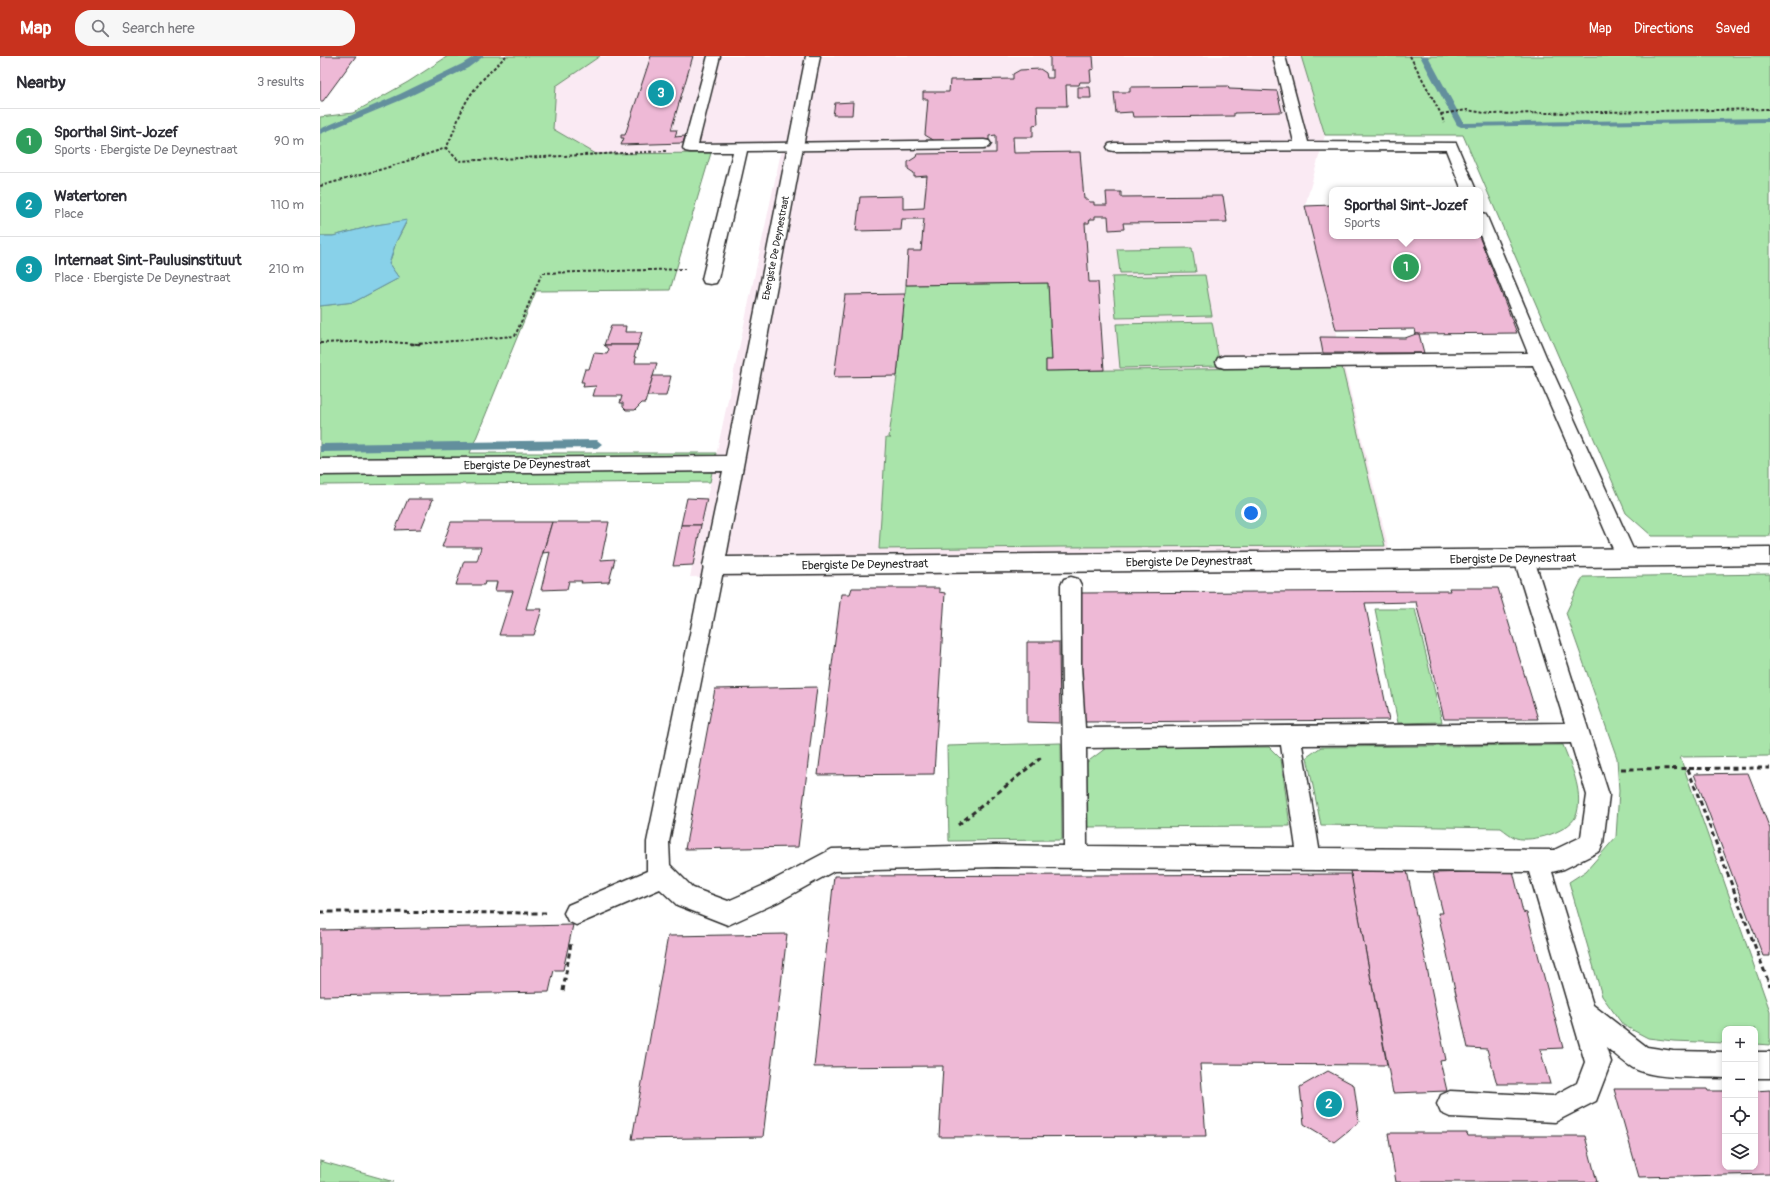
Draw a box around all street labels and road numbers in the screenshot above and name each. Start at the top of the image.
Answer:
street label: Ebergiste De Deynestraat [760,194,792,301]
street label: Ebergiste De Deynestraat [464,456,591,474]
street label: Ebergiste De Deynestraat [1450,550,1577,568]
street label: Ebergiste De Deynestraat [1126,553,1253,571]
street label: Ebergiste De Deynestraat [802,556,929,574]

